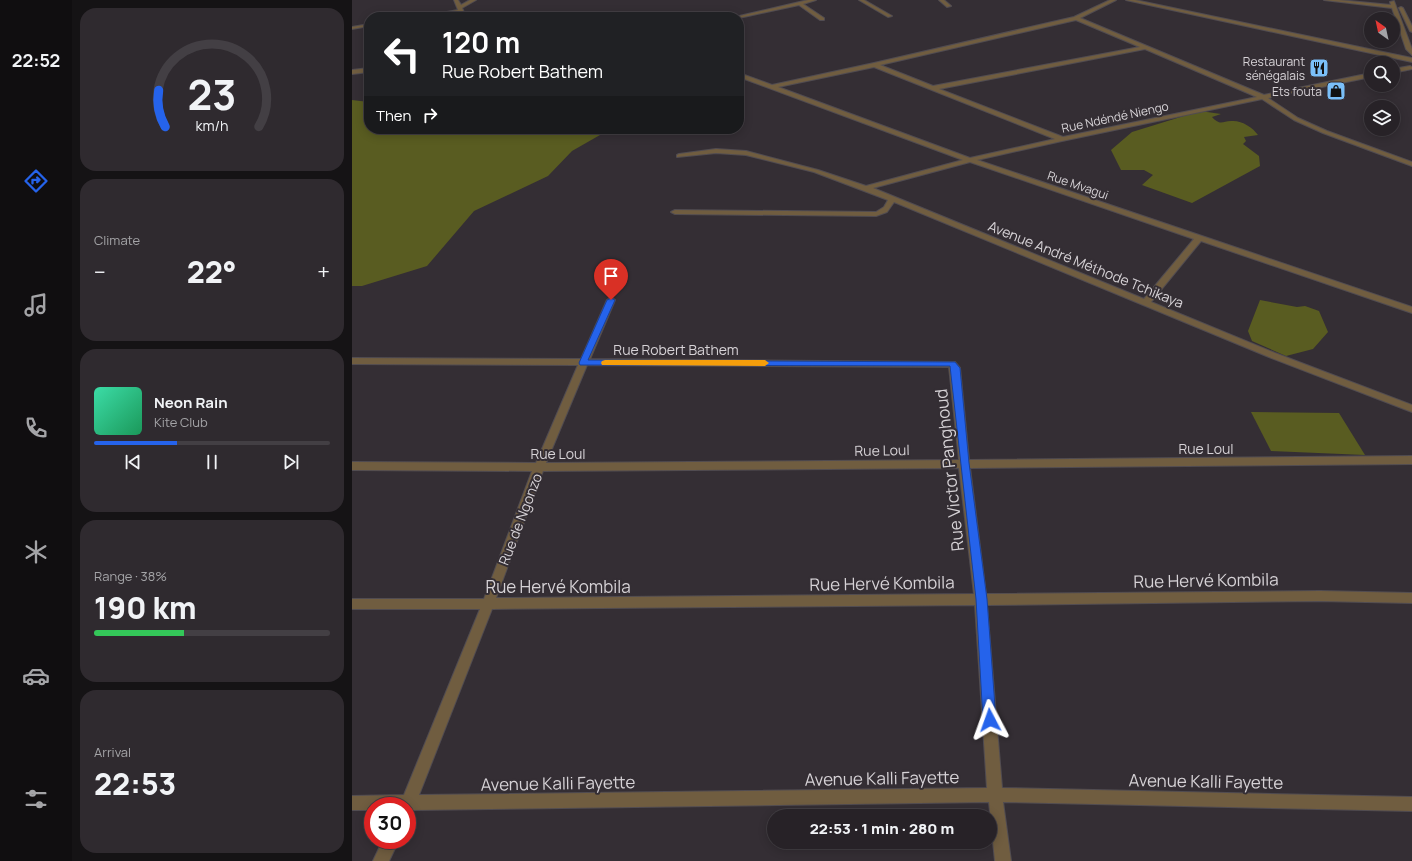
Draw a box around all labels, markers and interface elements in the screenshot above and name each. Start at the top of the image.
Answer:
north arrow [1364,12,1400,48]
map controls [1364,12,1400,136]
text: 120 m [442,23,520,61]
icon: left [376,28,428,80]
text: 22:52 [12,48,60,72]
place label: Restaurant sénégalais [1243,53,1305,84]
button: search [1364,56,1400,92]
restaurant icon: Restaurant sénégalais [1308,57,1330,79]
text: Rue Robert Bathem [442,59,603,83]
text: 23 [188,66,236,122]
shop icon: Ets fouta [1325,80,1347,102]
place label: Ets fouta [1272,83,1322,100]
street label: Rue Ndéndé Niengo [1060,97,1170,137]
button: layers [1364,100,1400,136]
icon: right [419,104,441,126]
text: Then [376,105,411,126]
text: km/h [195,116,229,135]
icon: directions [22,167,50,195]
street label: Rue Mvagui [1045,167,1111,203]
street label: Avenue André Méthode Tchikaya [985,216,1187,312]
text: Climate [94,231,140,249]
text: 22° [187,251,236,292]
text: − [94,257,106,287]
text: + [317,257,330,287]
pin [594,259,628,300]
icon: arrive [600,265,622,287]
icon: music [22,291,50,319]
street label: Rue Robert Bathem [613,340,739,359]
street label: Rue Victor Panghoud [929,388,969,552]
text: Neon Rain [154,392,228,413]
text: Kite Club [154,413,208,431]
icon: phone [22,414,50,442]
street label: Rue Loul [1178,439,1234,458]
street label: Rue Loul [854,440,910,460]
street label: Rue Loul [530,444,586,463]
icon: previous [122,451,144,473]
icon: pause [201,451,223,473]
icon: next [280,451,302,473]
street label: Rue de Ngonzo [494,470,546,568]
icon: climate [22,538,50,566]
text: Range · 38% [94,567,167,585]
street label: Rue Hervé Kombila [1133,567,1279,593]
street label: Rue Hervé Kombila [809,570,955,596]
street label: Rue Hervé Kombila [485,575,631,598]
text: 190 km [94,587,197,628]
icon: car [22,662,50,690]
position arrow [969,699,1011,741]
text: Arrival [94,743,131,761]
text: 22:53 [94,763,176,804]
street label: Avenue Kalli Fayette [804,765,960,791]
street label: Avenue Kalli Fayette [1128,768,1284,794]
street label: Avenue Kalli Fayette [480,770,636,796]
icon: filters [22,785,50,813]
speed limit sign: 30 [364,797,416,849]
text: 22:53 · 1 min · 280 m [810,818,954,839]

